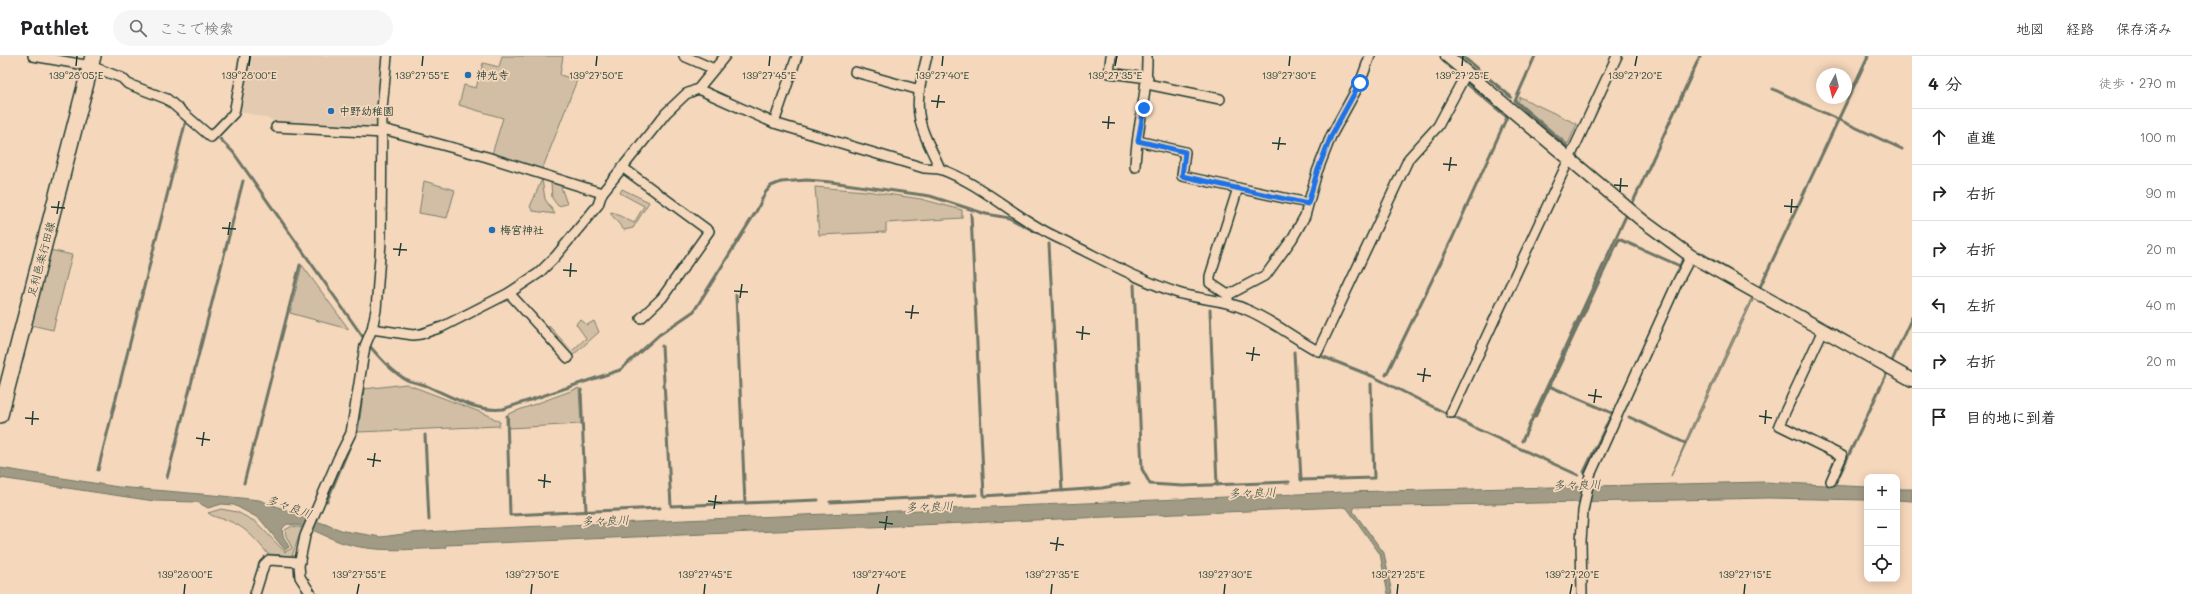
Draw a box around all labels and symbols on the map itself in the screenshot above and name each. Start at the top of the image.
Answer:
place label: 神光寺 [476,67,509,82]
text: 139°28'05"E [48,68,104,82]
text: 139°28'00"E [221,68,277,82]
text: 139°27'55"E [395,68,449,82]
text: 139°27'50"E [569,68,624,82]
text: 139°27'45"E [742,68,796,82]
text: 139°27'40"E [915,68,970,82]
text: 139°27'35"E [1088,68,1142,82]
text: 139°27'30"E [1262,68,1317,82]
text: 139°27'25"E [1435,68,1489,82]
text: 139°27'20"E [1608,68,1662,82]
north arrow [1816,68,1852,104]
marker: 神光寺 [463,70,473,80]
route start [1351,74,1369,92]
route end [1135,99,1153,117]
place label: 中野幼稚園 [339,103,394,118]
marker: 中野幼稚園 [326,106,336,116]
street label: 足利邑楽行田線 [23,220,58,298]
place label: 梅宮神社 [500,222,544,237]
marker: 梅宮神社 [487,225,497,235]
water label: 多々良川 [1553,476,1601,492]
water label: 多々良川 [1228,483,1276,501]
water label: 多々良川 [264,491,315,521]
water label: 多々良川 [905,497,953,515]
water label: 多々良川 [581,511,629,529]
text: 139°28'00"E [157,567,213,581]
text: 139°27'55"E [332,567,386,581]
text: 139°27'50"E [505,567,560,581]
text: 139°27'45"E [678,567,732,581]
text: 139°27'40"E [852,567,907,581]
text: 139°27'35"E [1025,567,1079,581]
text: 139°27'30"E [1198,567,1253,581]
text: 139°27'25"E [1371,567,1425,581]
text: 139°27'20"E [1545,567,1599,581]
text: 139°27'15"E [1719,567,1772,581]

